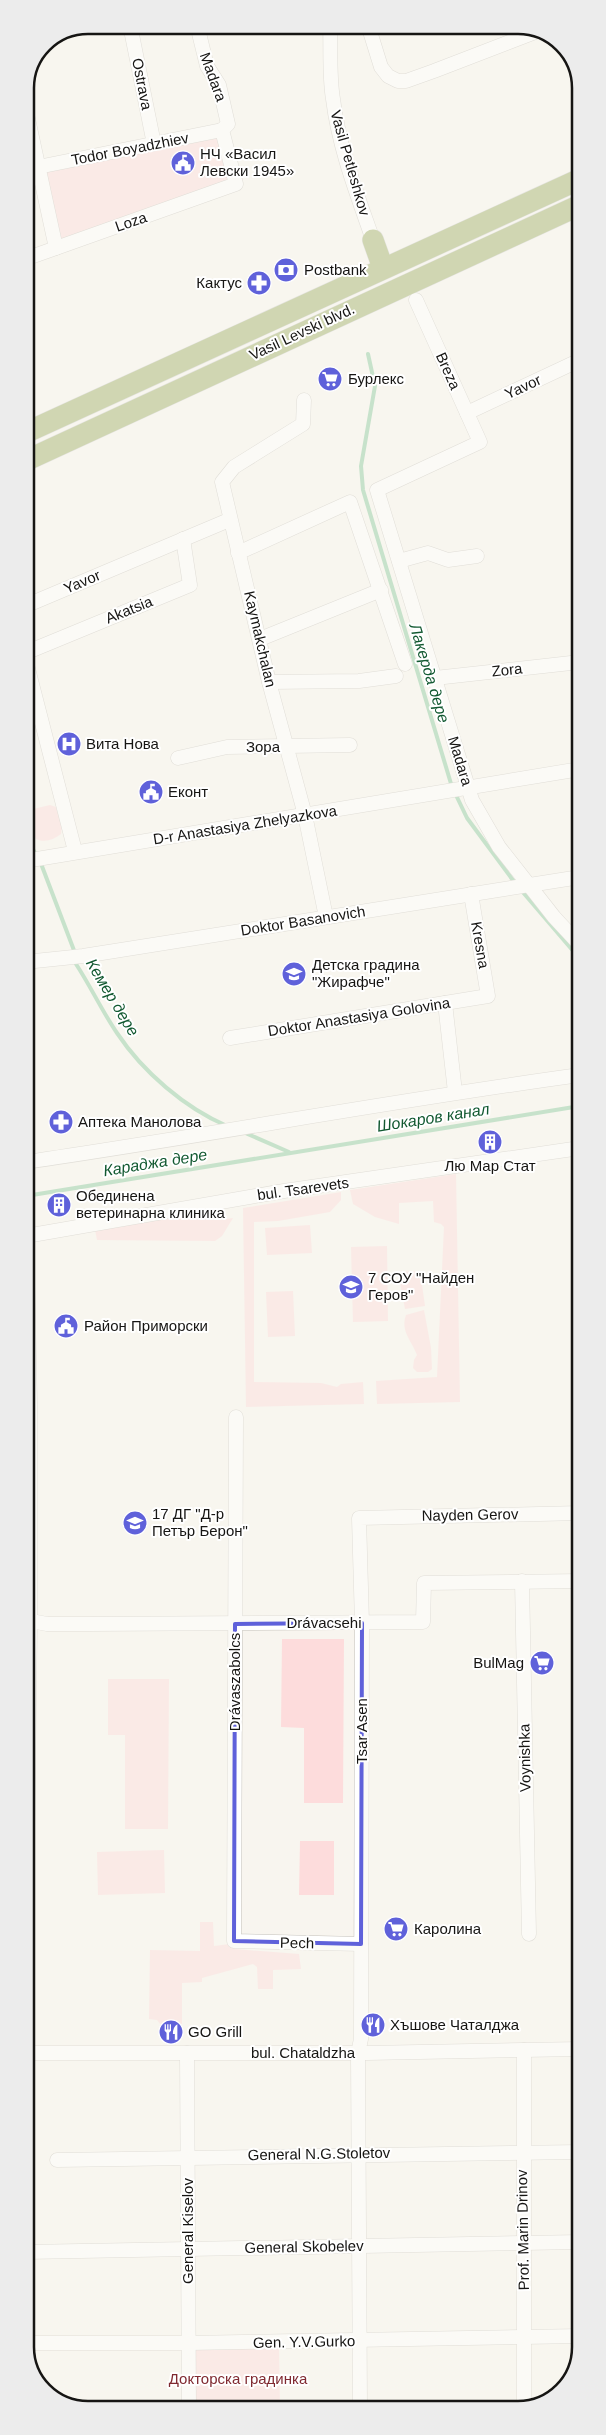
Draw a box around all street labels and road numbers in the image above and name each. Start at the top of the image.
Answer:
street label: Madara [197,50,230,104]
street label: Ostrava [129,57,156,112]
street label: Vasil Petleshkov [327,108,374,218]
street label: Todor Boyadzhiev [70,129,191,168]
street label: Loza [113,208,150,235]
street label: Vasil Levski blvd. [247,300,357,363]
street label: Breza [433,349,464,393]
street label: Yavor [502,371,544,402]
street label: Yavor [61,566,103,597]
street label: Kaymakchalan [241,589,280,689]
street label: Akatsia [103,592,155,627]
street label: Zora [491,659,524,680]
street label: Madara [445,734,476,788]
street label: Зора [246,738,281,755]
street label: D-r Anastasiya Zhelyazkova [152,801,339,847]
street label: Doktor Basanovich [239,902,366,939]
street label: Kresna [468,920,493,970]
street label: Doktor Anastasiya Golovina [267,994,452,1039]
street label: bul. Tsarevets [256,1174,350,1203]
street label: Nayden Gerov [421,1505,519,1524]
street label: Drávacsehi [286,1614,362,1631]
street label: Drávaszabolcs [226,1633,243,1731]
street label: Tsar Asen [353,1698,370,1764]
street label: Voynishka [515,1723,534,1792]
street label: Pech [280,1934,314,1951]
street label: bul. Chataldzha [251,2044,356,2061]
street label: General N.G.Stoletov [248,2144,391,2163]
street label: Prof. Marin Drinov [513,2169,532,2291]
street label: General Kiselov [179,2178,196,2284]
street label: General Skobelev [244,2237,364,2256]
street label: Gen. Y.V.Gurko [253,2332,355,2351]

